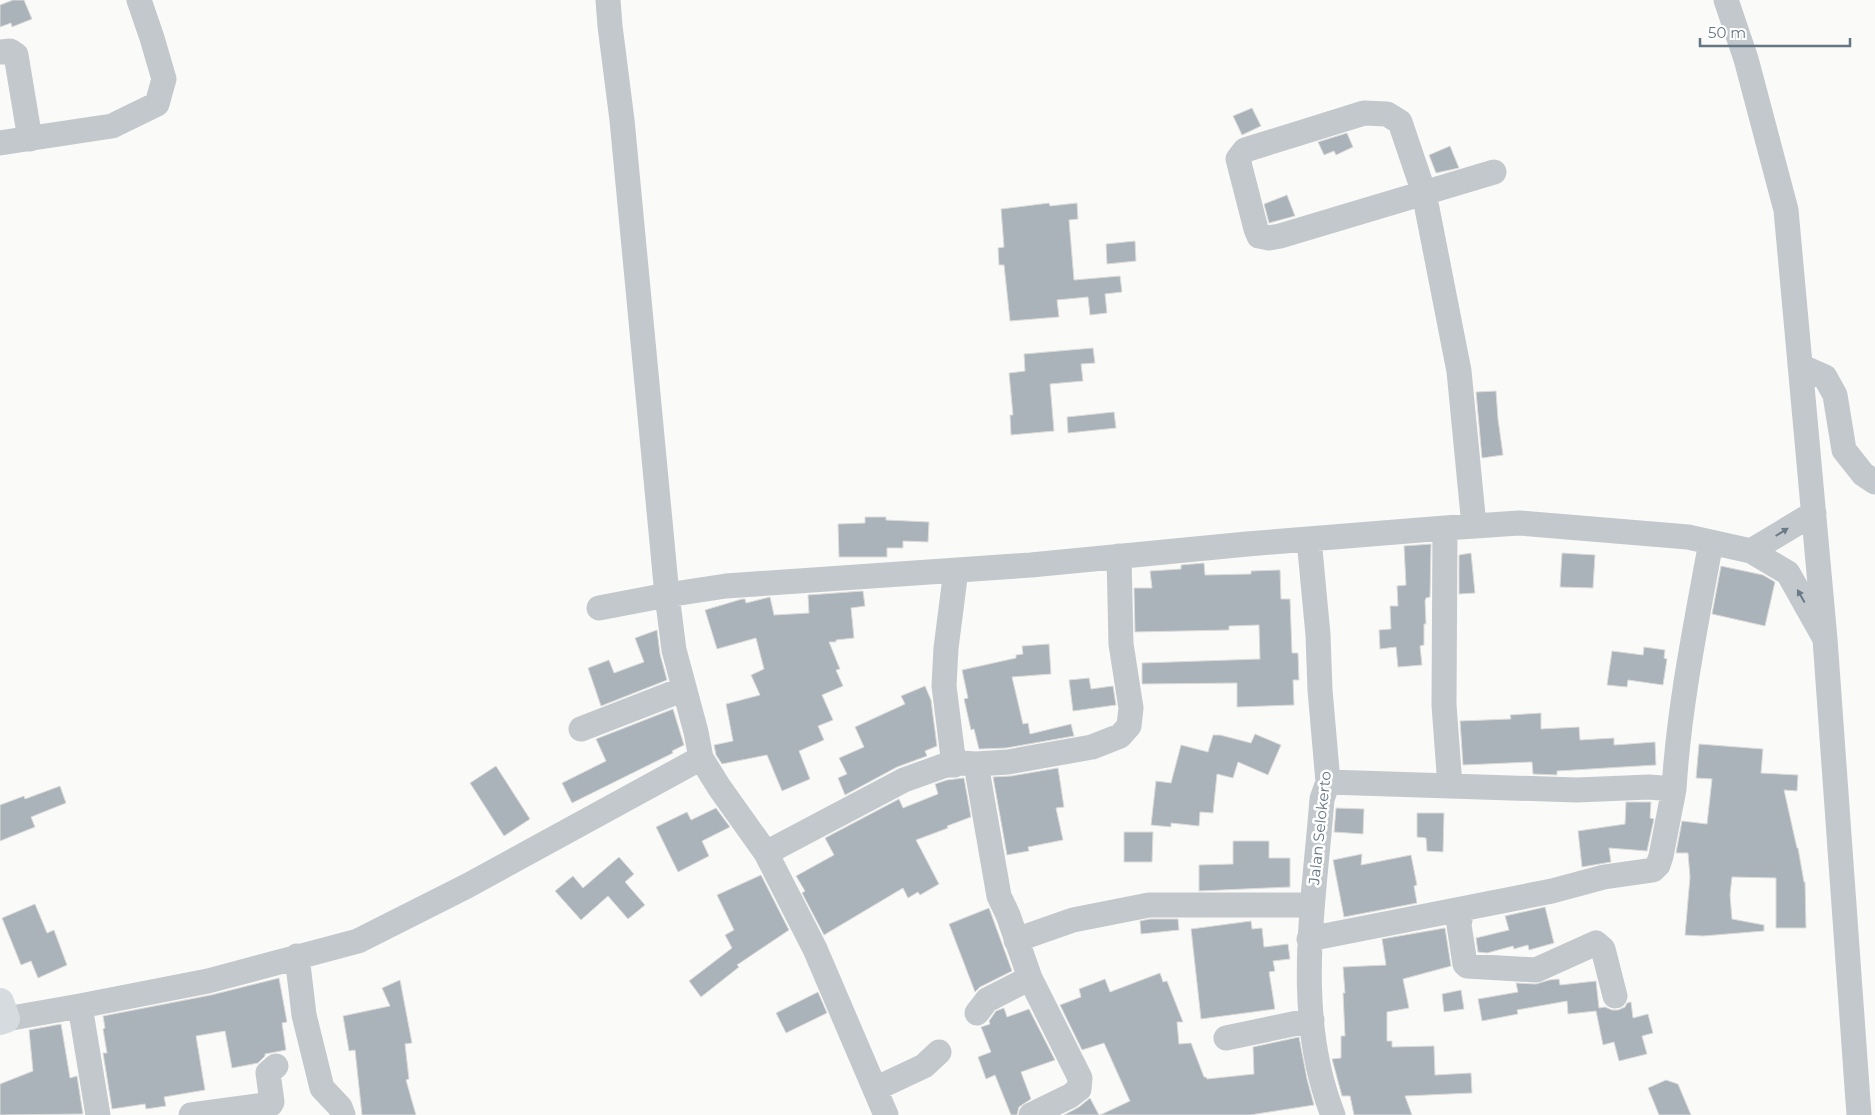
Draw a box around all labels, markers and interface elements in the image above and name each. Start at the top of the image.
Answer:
scale bar [1700,15,1850,47]
text: 50 m [1708,23,1746,42]
one-way arrow [1776,528,1789,537]
one-way arrow [1797,589,1805,604]
street label: Jalan Selokerto [1304,770,1335,887]

